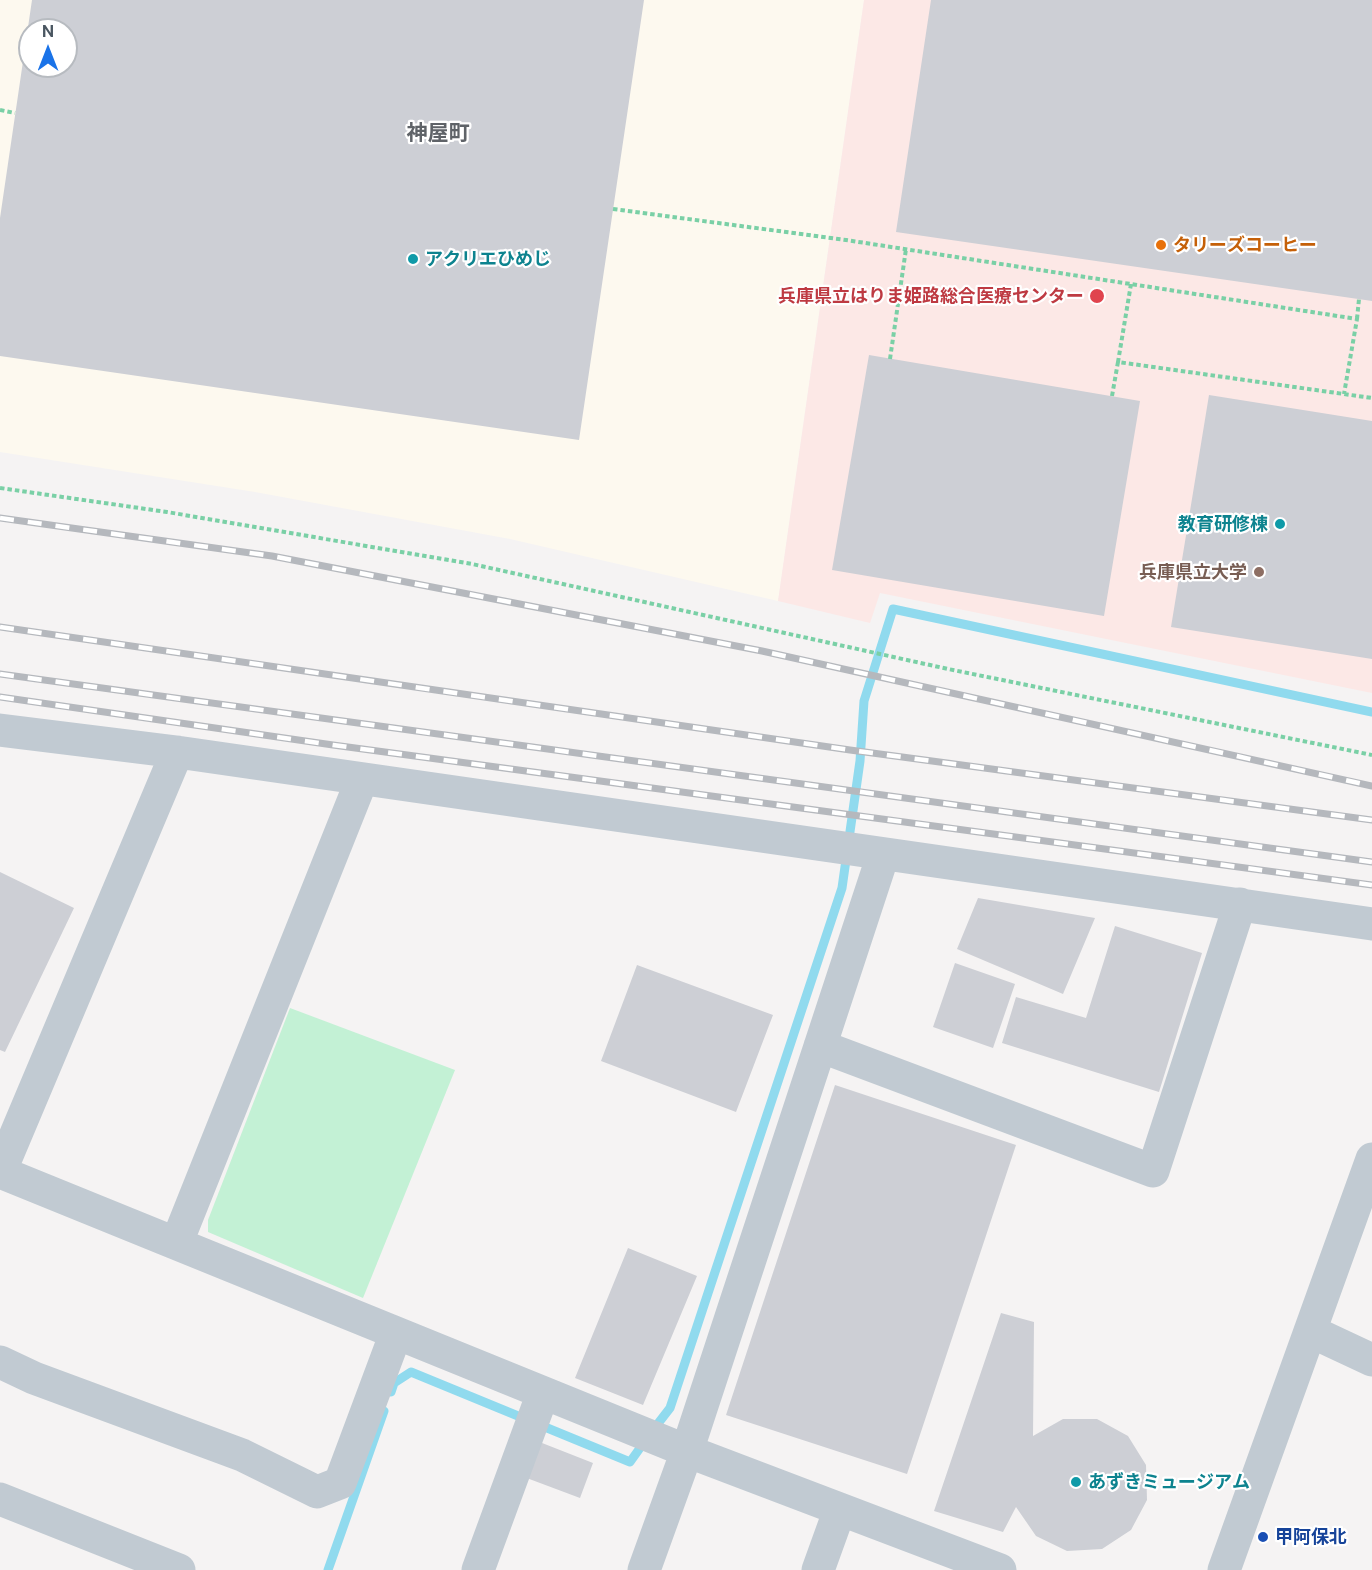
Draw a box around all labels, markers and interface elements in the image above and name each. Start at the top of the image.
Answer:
north arrow [18,18,78,78]
text: N [42,22,54,41]
district label: 神屋町 [407,121,469,147]
place label: タリーズコーヒー [1173,234,1317,256]
marker: タリーズコーヒー [1154,238,1168,252]
place label: アクリエひめじ [425,248,551,270]
marker: アクリエひめじ [406,252,420,266]
place label: 兵庫県立はりま姫路総合医療センター [778,285,1084,307]
marker: 兵庫県立はりま姫路総合医療センター [1088,287,1106,305]
place label: 教育研修棟 [1178,513,1268,535]
marker: 教育研修棟 [1273,517,1287,531]
place label: 兵庫県立大学 [1139,561,1247,583]
marker: 兵庫県立大学 [1252,565,1266,579]
place label: あずきミュージアム [1088,1471,1250,1493]
marker: あずきミュージアム [1069,1475,1083,1489]
place label: 甲阿保北 [1275,1526,1347,1548]
marker: 甲阿保北 [1256,1530,1270,1544]

